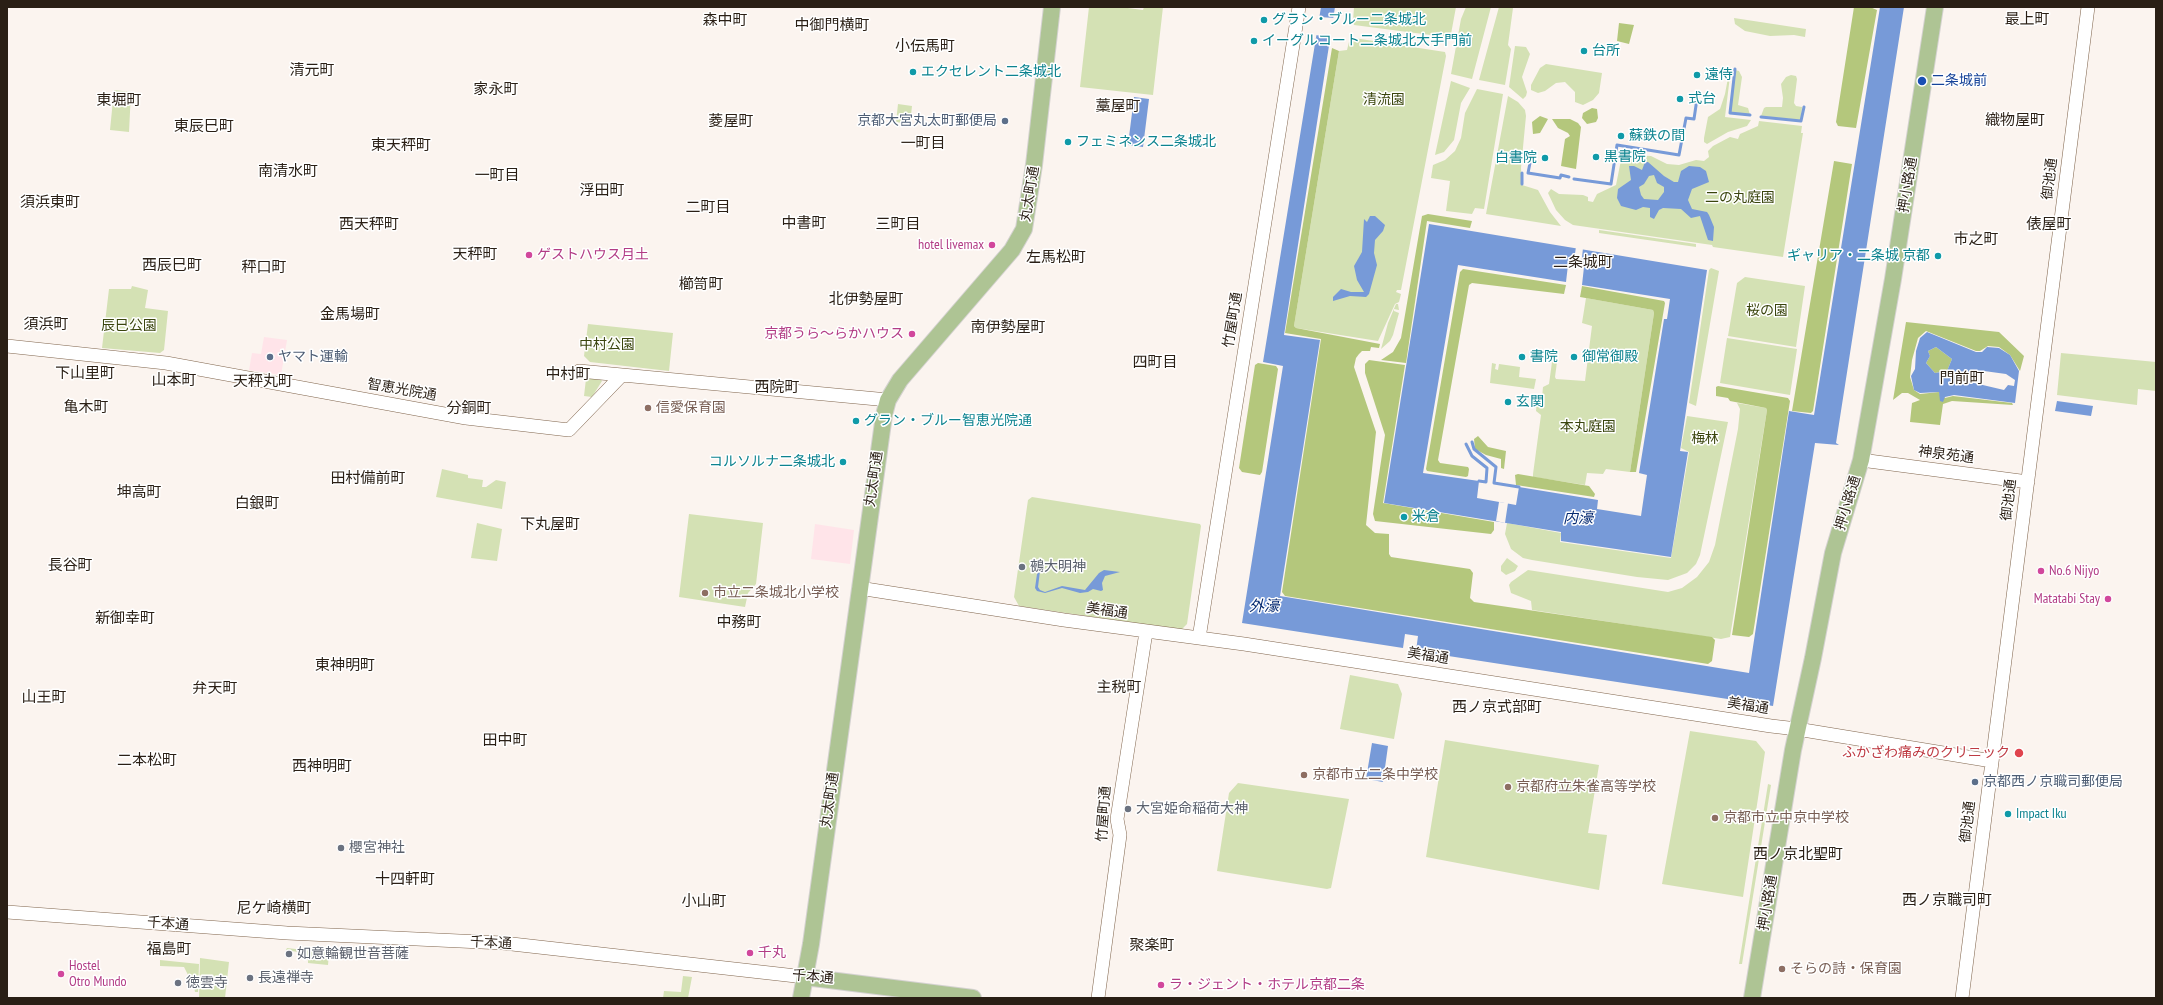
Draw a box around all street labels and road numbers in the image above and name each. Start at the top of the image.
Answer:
street label: 押小路通 [1895,156,1921,214]
street label: 御池通 [2039,157,2061,201]
street label: 丸太町通 [1017,165,1043,223]
street label: 竹屋町通 [1220,291,1246,349]
street label: 智恵光院通 [366,376,438,404]
street label: 神泉苑通 [1917,443,1975,467]
street label: 丸太町通 [862,450,886,508]
street label: 押小路通 [1832,474,1864,532]
street label: 御池通 [1998,478,2020,522]
street label: 美福通 [1085,600,1129,622]
street label: 美福通 [1406,644,1450,668]
street label: 美福通 [1726,694,1770,718]
street label: 丸太町通 [818,771,842,829]
street label: 竹屋町通 [1094,785,1114,843]
street label: 御池通 [1957,800,1979,844]
street label: 押小路通 [1755,874,1781,932]
street label: 千本通 [146,914,190,934]
street label: 千本通 [470,934,512,952]
street label: 千本通 [791,967,835,987]

